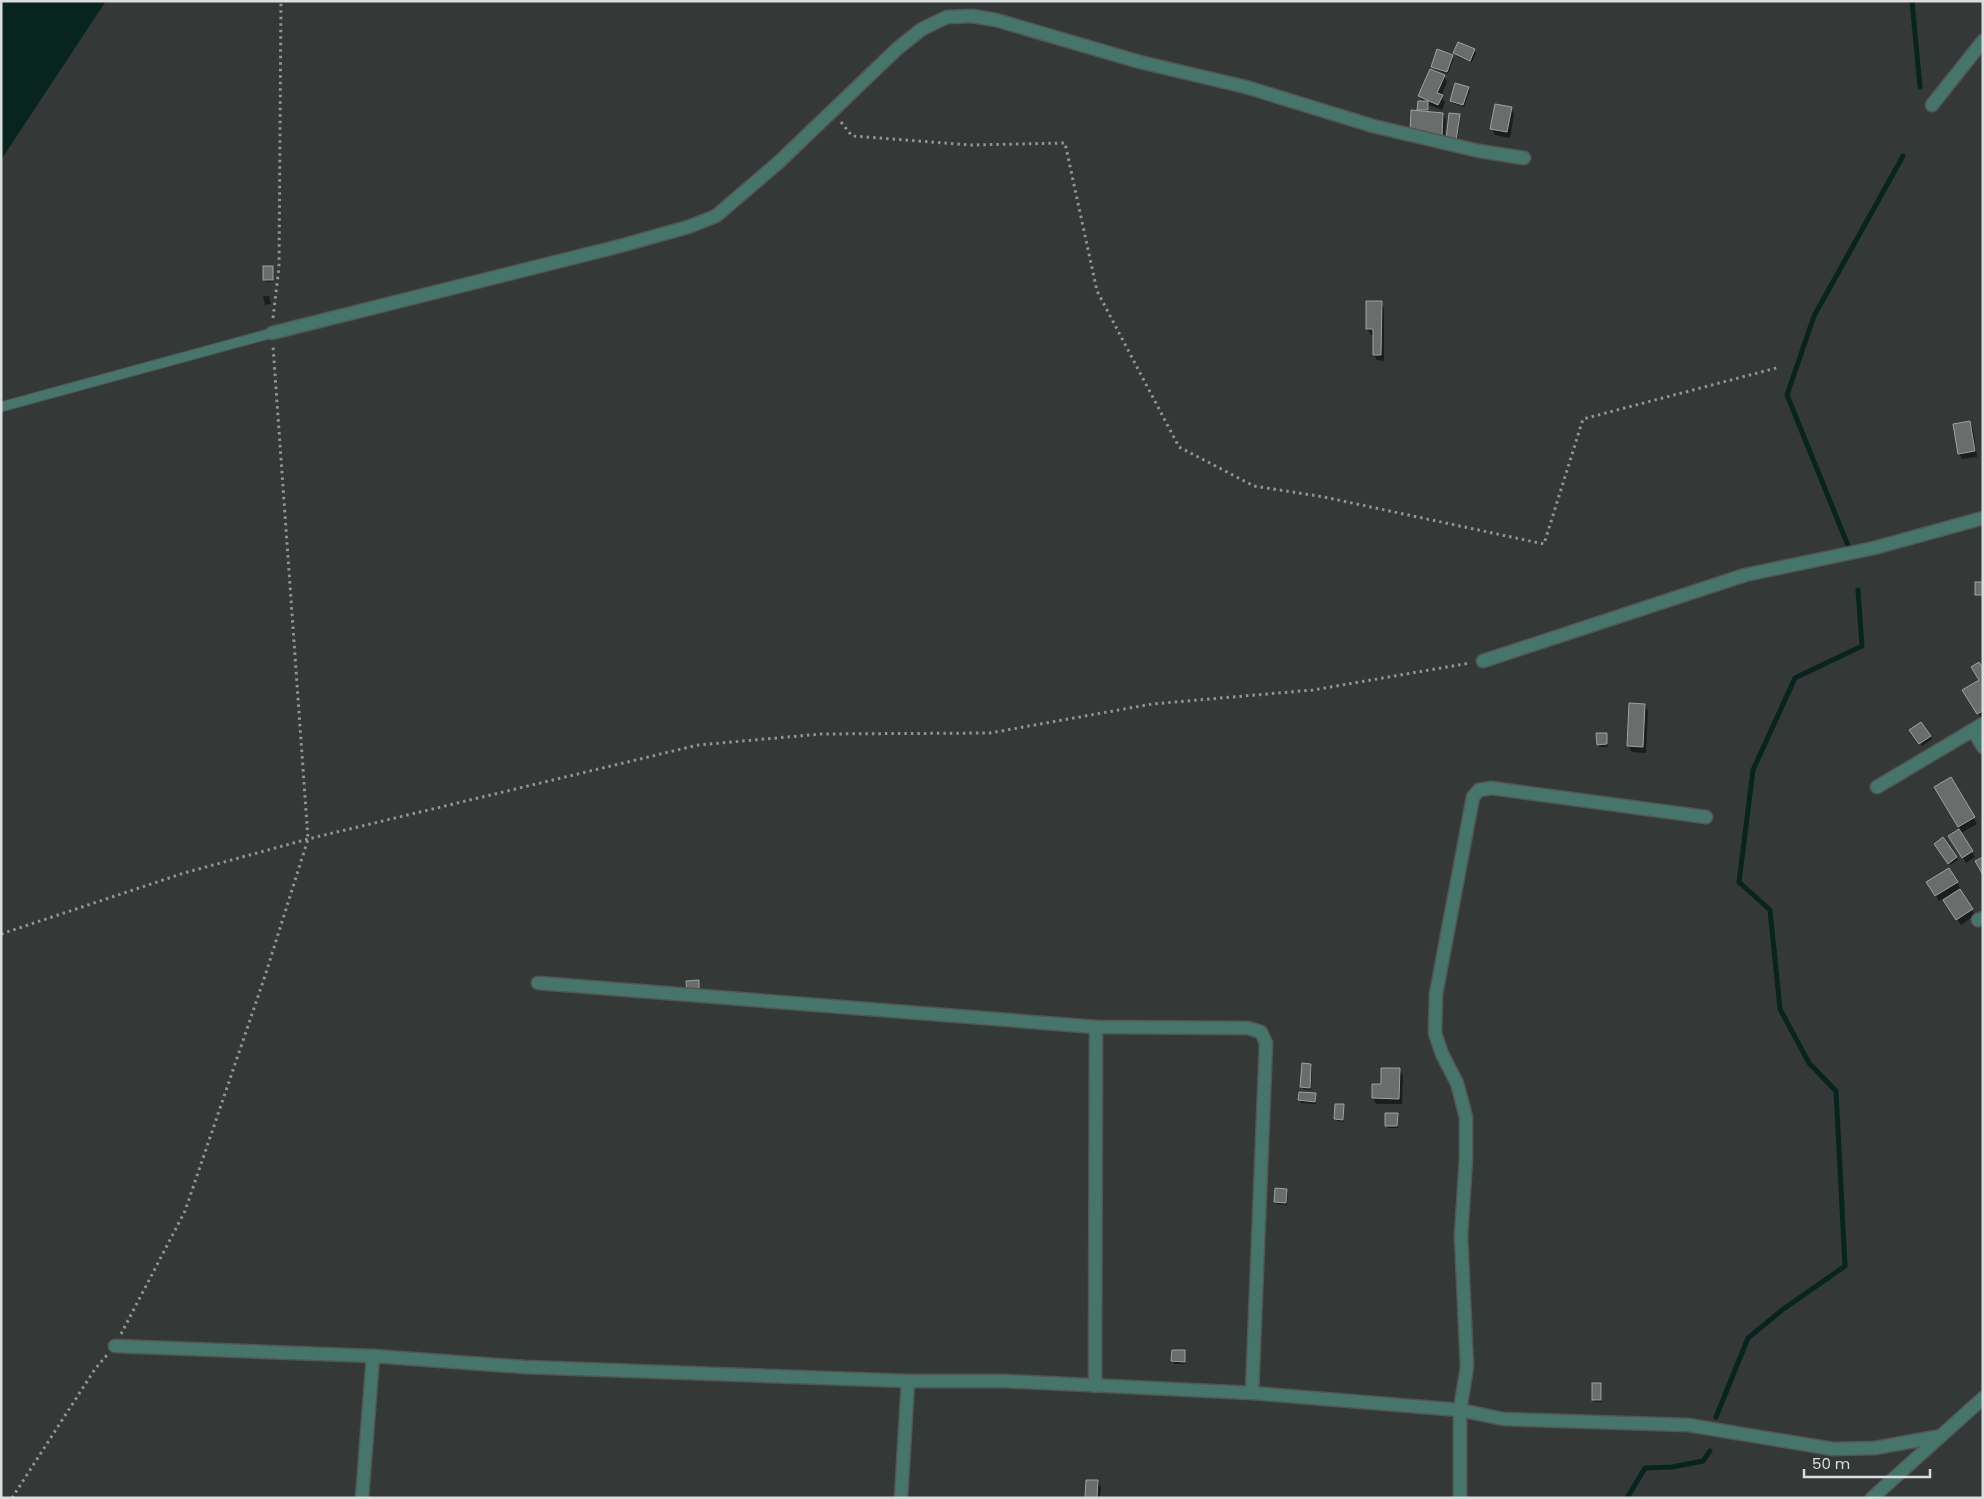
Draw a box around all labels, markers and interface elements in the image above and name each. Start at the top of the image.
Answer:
scale bar [1804,1446,1930,1478]
text: 50 m [1812,1453,1850,1474]

